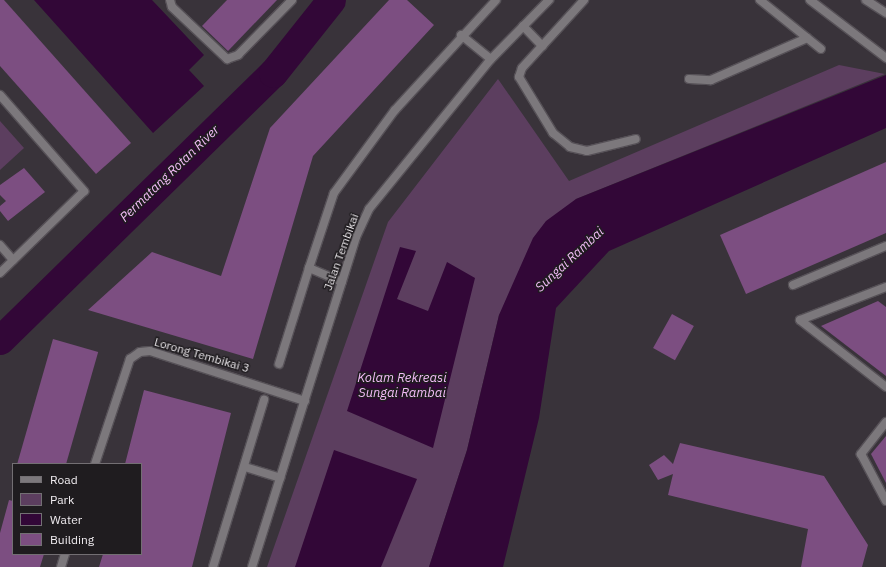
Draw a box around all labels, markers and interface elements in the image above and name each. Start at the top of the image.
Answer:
water label: Permatang Rotan River [117,122,223,226]
street label: Jalan Tembikai [320,212,362,292]
water label: Sungai Rambai [533,224,607,296]
street label: Lorong Tembikai 3 [153,335,251,375]
water label: Kolam Rekreasi Sungai Rambai [357,371,447,402]
legend [12,463,142,555]
text: Road [50,472,78,487]
text: Park [50,492,74,507]
text: Water [50,512,82,527]
text: Building [50,532,94,547]

